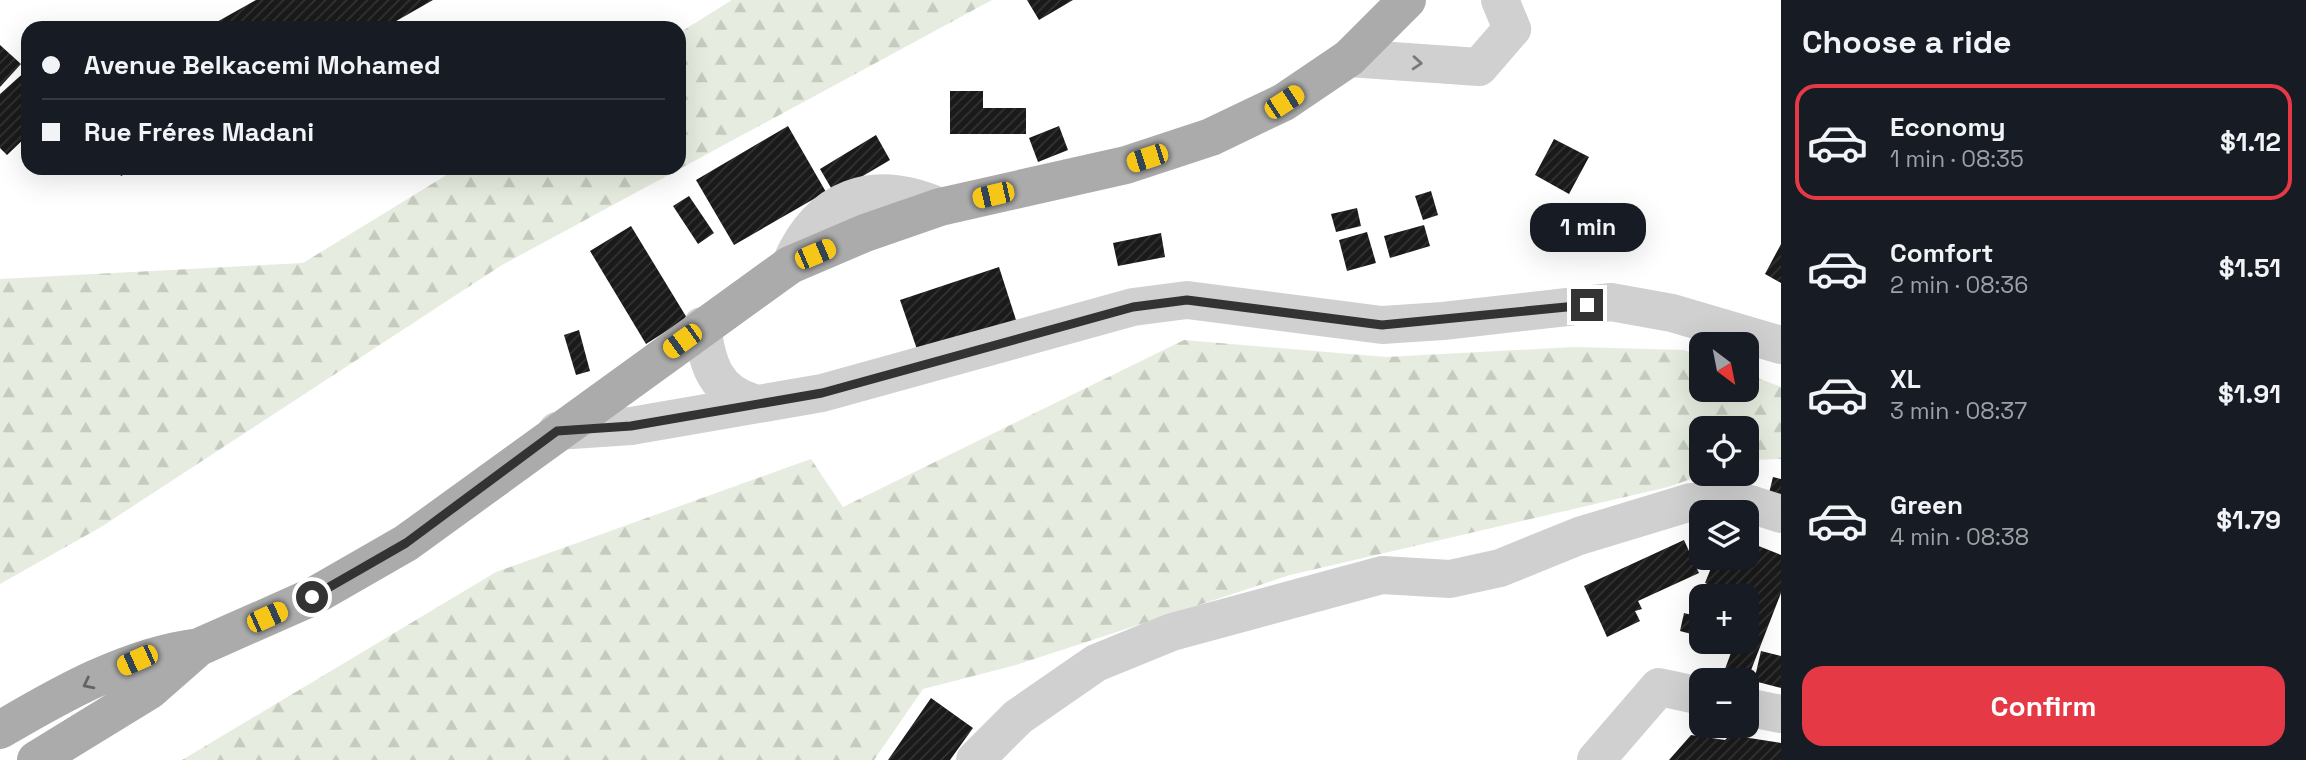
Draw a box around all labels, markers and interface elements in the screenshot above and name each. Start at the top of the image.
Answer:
text: Choose a ride [1802,22,2012,62]
text: Avenue Belkacemi Mohamed [84,48,441,82]
one-way arrow [1412,55,1423,70]
car [1261,82,1308,122]
text: Economy [1890,110,2006,144]
icon: car [1806,111,1869,174]
text: Rue Fréres Madani [84,115,314,149]
text: $1.12 [2220,125,2281,159]
car [1124,142,1171,174]
text: 1 min · 08:35 [1890,144,2024,174]
car [971,180,1016,210]
callout: 1 min [1529,204,1645,252]
text: 1 min [1560,212,1616,242]
car [792,236,839,272]
text: Comfort [1890,236,1993,270]
icon: car [1806,237,1869,300]
text: $1.51 [2219,251,2281,285]
text: 2 min · 08:36 [1890,270,2028,300]
route end [1571,289,1603,321]
car [659,320,706,362]
north arrow [1689,332,1759,402]
map controls [1689,332,1759,738]
text: XL [1890,362,1921,396]
icon: car [1806,363,1869,426]
text: $1.91 [2218,377,2281,411]
text: 3 min · 08:37 [1890,396,2027,426]
button: locate [1689,416,1759,486]
text: Green [1890,488,1963,522]
icon: car [1806,489,1869,552]
button: layers [1689,500,1759,570]
text: $1.79 [2216,503,2281,537]
text: 4 min · 08:38 [1890,522,2029,552]
route start [296,581,328,613]
button: + [1689,584,1759,654]
car [244,599,291,635]
car [114,642,161,678]
button: Confirm [1802,666,2285,746]
button: − [1689,668,1759,738]
one-way arrow [83,675,95,689]

